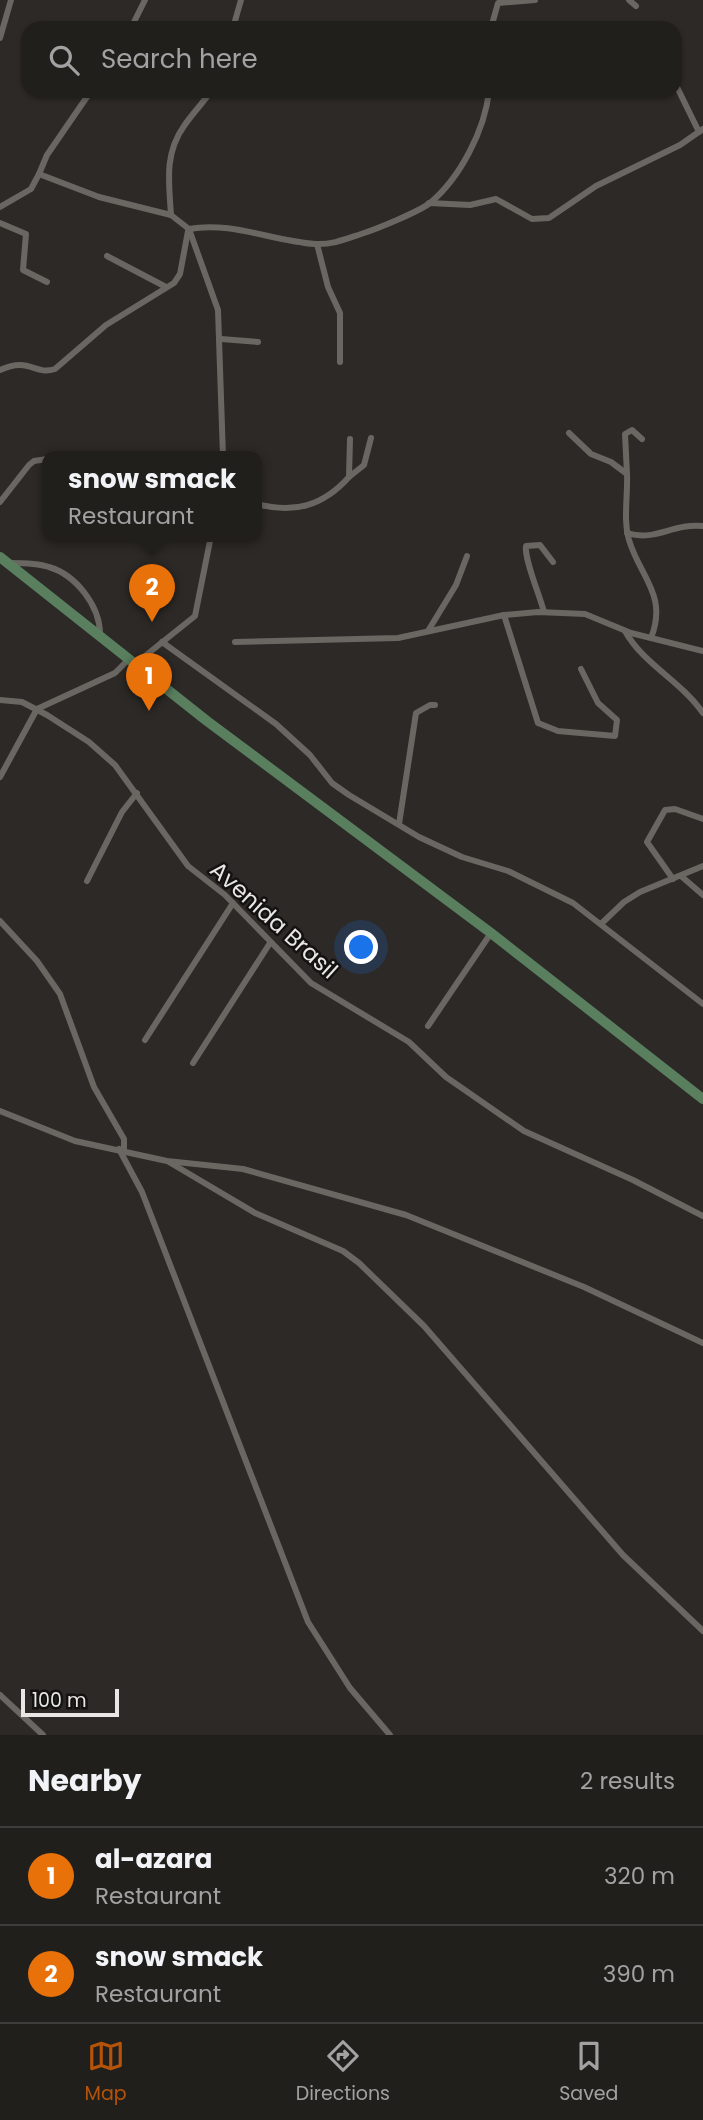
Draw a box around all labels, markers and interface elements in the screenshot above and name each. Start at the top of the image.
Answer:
search box [21,21,682,98]
icon: search [45,41,83,79]
text: Search here [101,41,258,77]
popup [42,451,262,542]
text: snow smack [68,461,236,497]
text: Restaurant [68,500,194,532]
pin: 2 [129,564,175,622]
pin: 1 [126,653,172,711]
street label: Avenida Brasil [203,854,345,986]
your location [344,930,378,964]
scale bar [21,1686,119,1718]
text: 100 m [32,1687,87,1714]
text: Nearby [28,1759,142,1802]
text: 2 results [580,1765,675,1797]
text: al-azara [95,1841,212,1877]
text: 1 [47,1860,55,1892]
text: 320 m [604,1860,675,1892]
text: Restaurant [95,1880,221,1912]
text: snow smack [95,1939,263,1975]
text: 2 [44,1958,58,1990]
text: 390 m [603,1958,675,1990]
text: Restaurant [95,1978,221,2010]
tab: Map [85,2037,127,2108]
tab: Directions [296,2037,390,2108]
tab: Saved [559,2037,618,2108]

